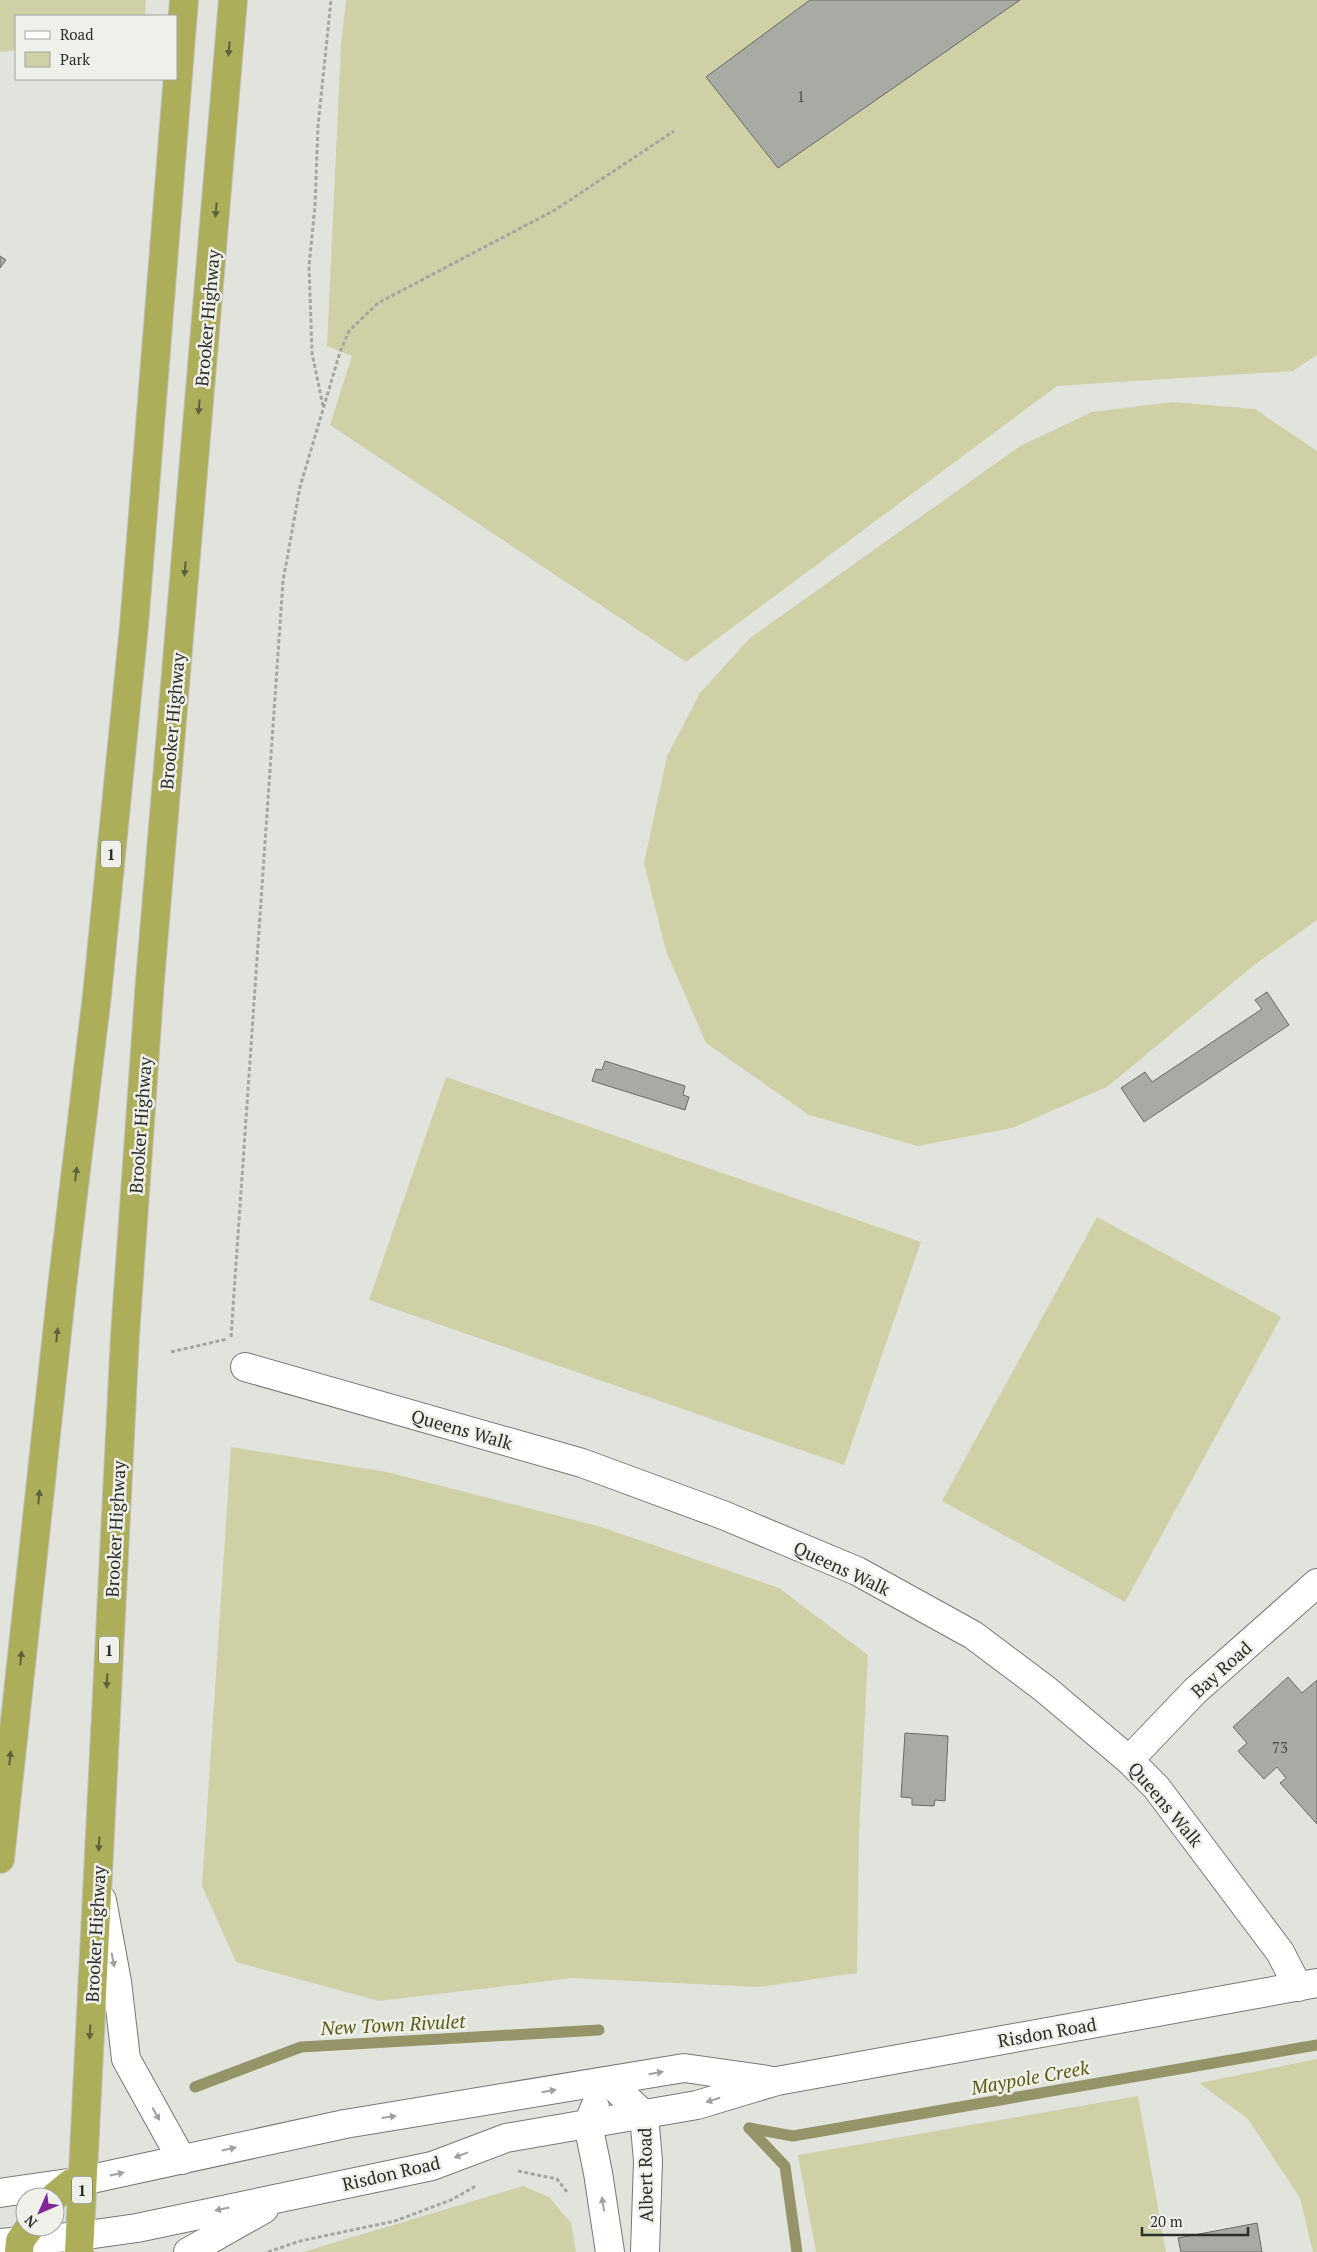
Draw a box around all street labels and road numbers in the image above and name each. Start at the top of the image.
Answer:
street label: Brooker Highway [189,248,225,387]
street label: Brooker Highway [154,651,190,790]
road number: 1 [101,841,121,868]
street label: Brooker Highway [123,1055,157,1194]
street label: Queens Walk [409,1403,516,1455]
street label: Brooker Highway [99,1459,131,1598]
street label: Queens Walk [790,1535,895,1601]
street label: Bay Road [1186,1635,1256,1703]
road number: 1 [99,1636,119,1664]
street label: Queens Walk [1123,1756,1209,1852]
street label: Brooker Highway [79,1864,111,2003]
street label: Risdon Road [996,2012,1098,2052]
street label: Albert Road [632,2127,658,2223]
street label: Risdon Road [340,2150,442,2196]
road number: 1 [72,2176,92,2204]

